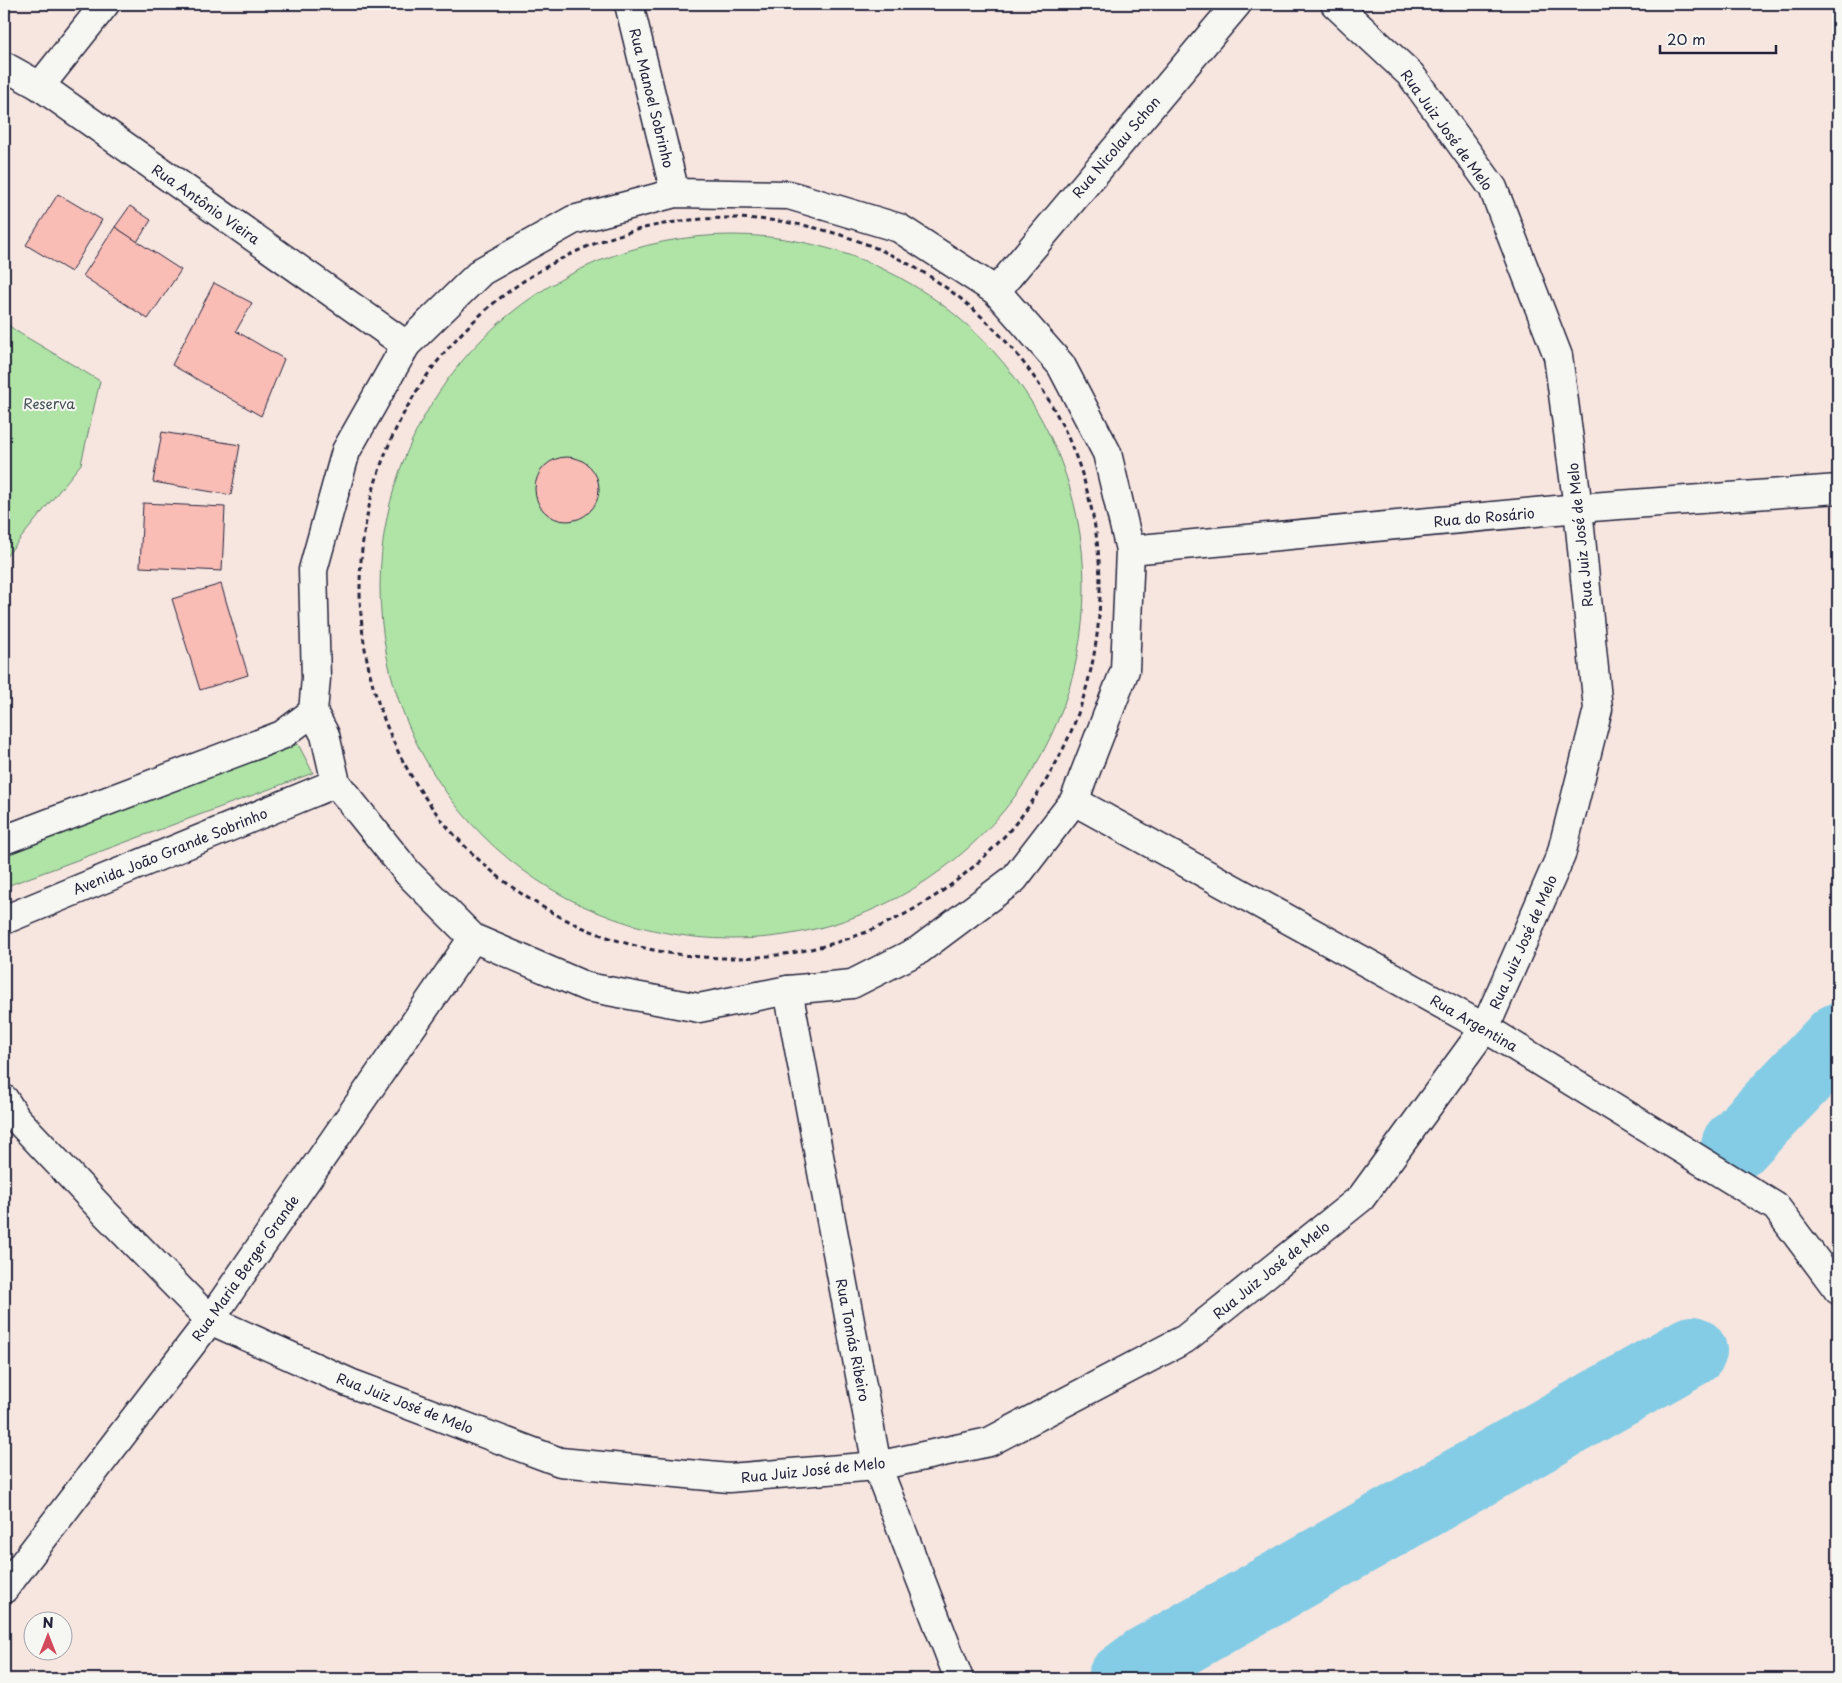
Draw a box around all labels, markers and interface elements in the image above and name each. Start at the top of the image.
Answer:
scale bar [1660,22,1776,54]
street label: Rua Manoel Sobrinho [624,26,680,170]
text: 20 m [1667,27,1706,50]
street label: Rua Juiz José de Melo [1396,65,1498,195]
street label: Rua Nicolau Schon [1067,92,1165,202]
street label: Rua Antônio Vieira [148,159,265,249]
park label: Reserva [23,393,75,414]
street label: Rua Juiz José de Melo [1562,462,1598,608]
street label: Rua do Rosário [1432,502,1536,532]
street label: Avenida João Grande Sobrinho [70,802,270,900]
street label: Rua Juiz José de Melo [1484,871,1562,1012]
street label: Rua Argentina [1426,989,1522,1057]
street label: Rua Maria Berger Grande [186,1190,304,1345]
street label: Rua Juiz José de Melo [1208,1216,1334,1324]
street label: Rua Tomás Ribeiro [831,1277,875,1404]
street label: Rua Juiz José de Melo [334,1367,477,1439]
street label: Rua Juiz José de Melo [740,1452,886,1488]
north arrow [22,1610,72,1660]
text: N [42,1612,54,1633]

